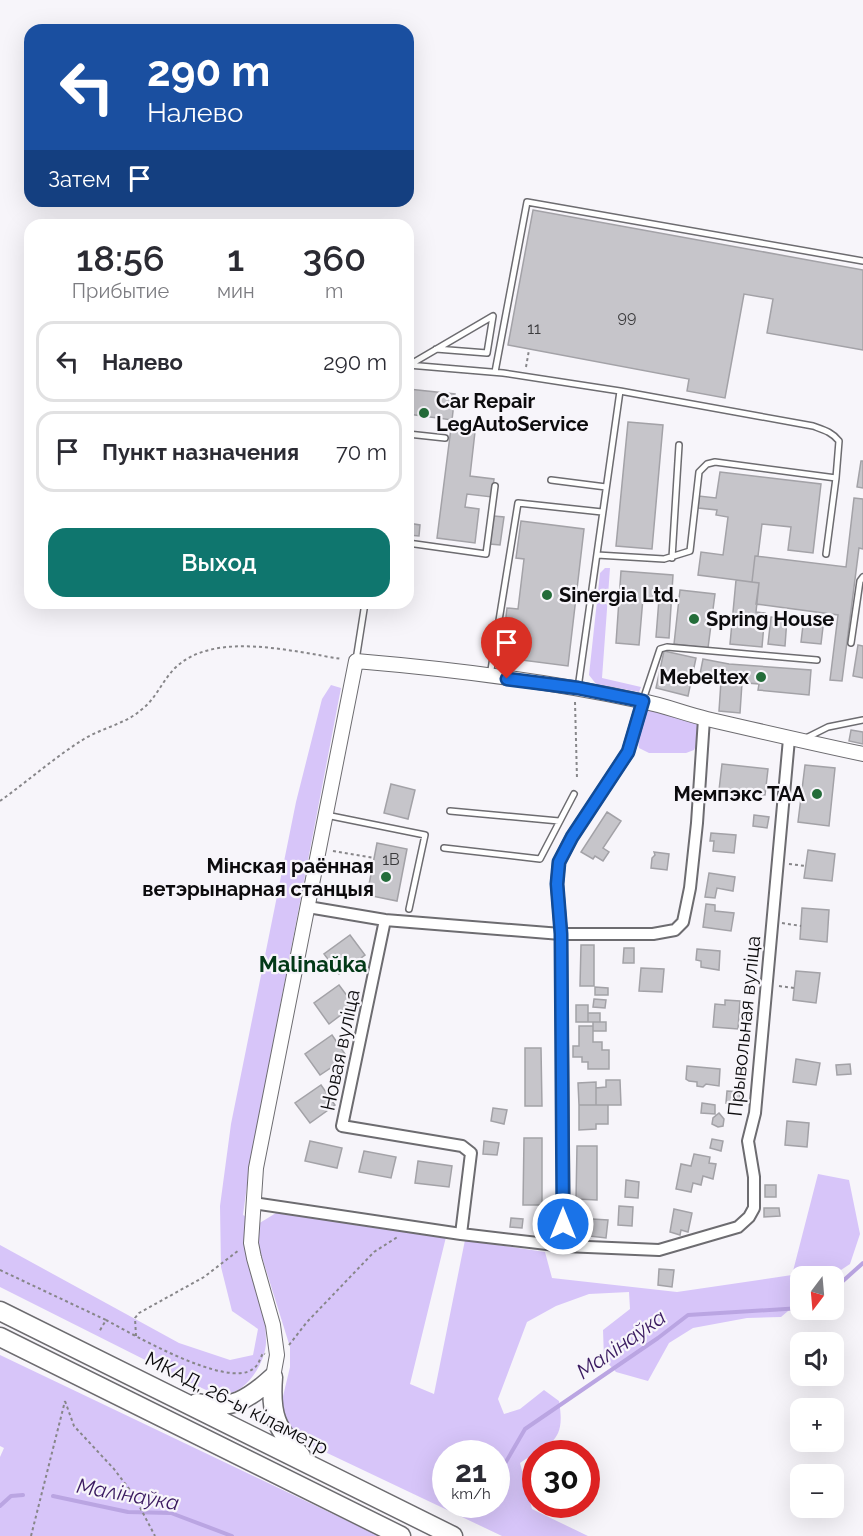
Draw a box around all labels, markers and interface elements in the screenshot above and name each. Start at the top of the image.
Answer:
text: 290 m [147,47,270,96]
icon: left [48,48,126,126]
text: Налево [147,97,243,128]
icon: arrive [123,162,156,195]
text: Затем [48,166,111,192]
text: 18:56 [76,237,165,279]
text: 1 [227,237,244,279]
text: 360 [302,237,366,279]
text: Прибытие [72,279,169,303]
text: мин [217,279,255,303]
text: m [325,279,344,303]
house number: 99 [618,307,636,326]
house number: 11 [527,319,541,338]
icon: left [51,345,84,378]
text: Налево [102,349,183,375]
text: 290 m [323,349,387,375]
place label: Car Repair LegAutoService [436,389,589,436]
marker: Car Repair LegAutoService [417,406,431,420]
icon: arrive [51,435,84,468]
text: Пункт назначения [102,439,299,465]
text: 70 m [336,439,387,465]
button: Выход [48,528,390,597]
place label: Sinergia Ltd. [559,583,678,607]
marker: Sinergia Ltd. [540,588,554,602]
place label: Spring House [706,607,834,631]
marker: Spring House [687,612,701,626]
pin [481,617,532,679]
icon: arrive [490,626,523,659]
place label: Mebeltex [659,665,749,689]
marker: Mebeltex [754,670,768,684]
place label: Мемпэкс ТАА [674,782,806,806]
marker: Мемпэкс ТАА [810,787,824,801]
house number: 1В [382,850,400,869]
place label: Мінская раённая ветэрынарная станцыя [142,854,374,901]
marker: Мінская раённая ветэрынарная станцыя [379,870,393,884]
street label: Прывольная вуліца [723,934,765,1118]
district label: Malinaŭka [259,951,367,977]
street label: Новая вуліца [315,987,365,1113]
position arrow [531,1192,595,1256]
north arrow [790,1266,844,1320]
map controls [790,1266,844,1518]
water label: Малінаўка [571,1304,671,1384]
button: sound [790,1332,844,1386]
street label: МКАД, 26-ы кіламетр [141,1346,333,1460]
button: + [790,1398,844,1452]
speed limit sign: 30 [522,1440,600,1518]
text: 21 [455,1454,487,1489]
button: − [790,1464,844,1518]
water label: Малінаўка [75,1473,181,1515]
text: km/h [451,1485,491,1503]

